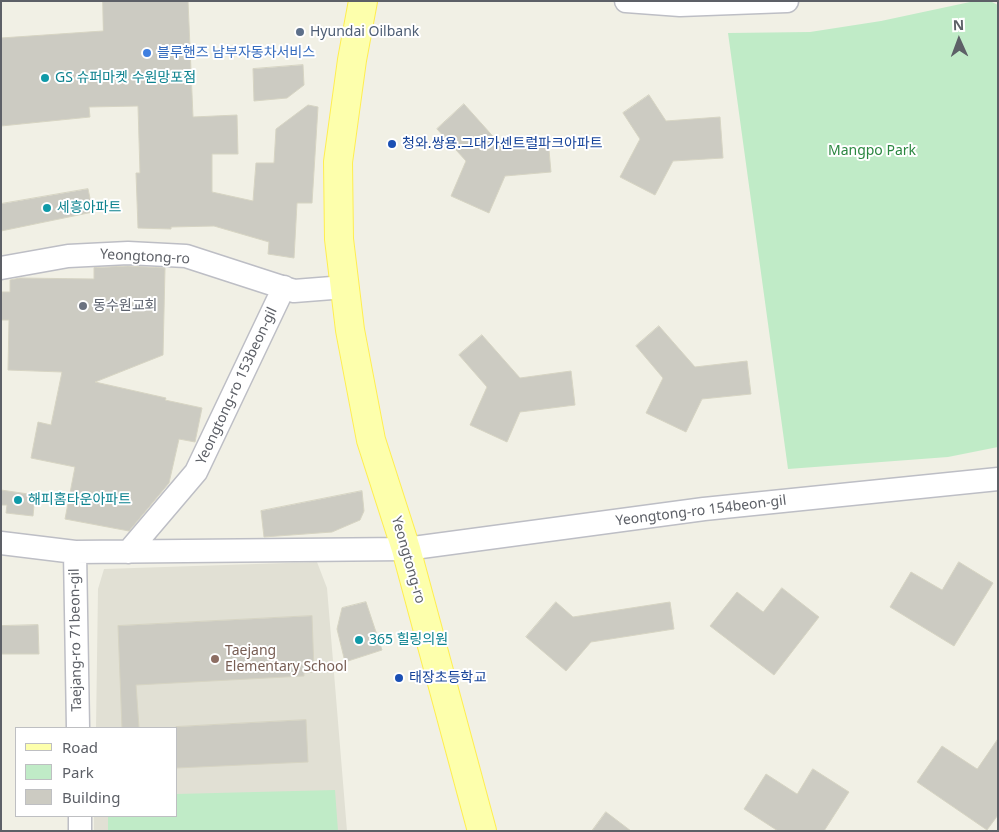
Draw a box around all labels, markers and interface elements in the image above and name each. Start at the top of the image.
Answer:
north arrow [934,15,984,65]
text: N [952,15,964,34]
place label: Hyundai Oilbank [310,24,419,40]
marker: Hyundai Oilbank [294,26,306,38]
place label: 블루핸즈 남부자동차서비스 [157,45,315,61]
marker: 블루핸즈 남부자동차서비스 [141,47,153,59]
place label: GS 슈퍼마켓 수원망포점 [55,70,196,86]
marker: GS 슈퍼마켓 수원망포점 [39,72,51,84]
place label: 청와.쌍용.그대가센트럴파크아파트 [402,136,603,152]
marker: 청와.쌍용.그대가센트럴파크아파트 [386,138,398,150]
park label: Mangpo Park [828,143,916,159]
place label: 세흥아파트 [57,200,121,216]
marker: 세흥아파트 [41,202,53,214]
street label: Yeongtong-ro [100,246,190,268]
place label: 동수원교회 [93,298,157,314]
marker: 동수원교회 [77,300,89,312]
street label: Yeongtong-ro 153beon-gil [193,305,281,467]
place label: 해피홈타운아파트 [28,492,131,508]
street label: Yeongtong-ro 154beon-gil [615,492,787,530]
marker: 해피홈타운아파트 [12,494,24,506]
street label: Yeongtong-ro [388,514,428,606]
street label: Taejang-ro 71beon-gil [66,568,86,712]
place label: 365 힐링의원 [369,632,448,648]
marker: 365 힐링의원 [353,634,365,646]
place label: Taejang Elementary School [225,643,347,676]
marker: Taejang Elementary School [209,653,221,665]
place label: 태장초등학교 [409,670,486,686]
marker: 태장초등학교 [393,672,405,684]
legend [15,727,178,817]
text: Road [62,737,98,757]
text: Park [62,762,94,782]
text: Building [62,787,120,807]

